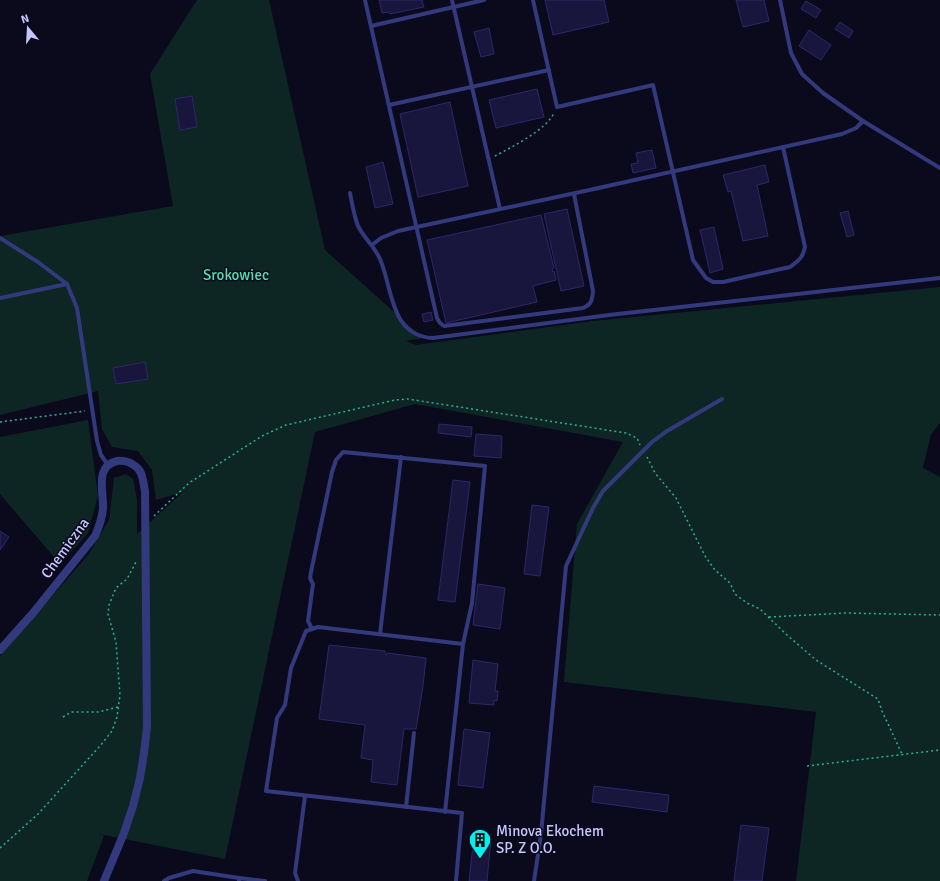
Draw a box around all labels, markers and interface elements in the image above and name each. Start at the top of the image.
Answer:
north arrow [8,8,48,48]
text: N [19,12,31,26]
park label: Srokowiec [203,266,269,284]
street label: Chemiczna [37,514,93,582]
place label: Minova Ekochem SP. Z O.O. [496,822,604,857]
building icon: Minova Ekochem SP. Z O.O. [467,827,493,860]

